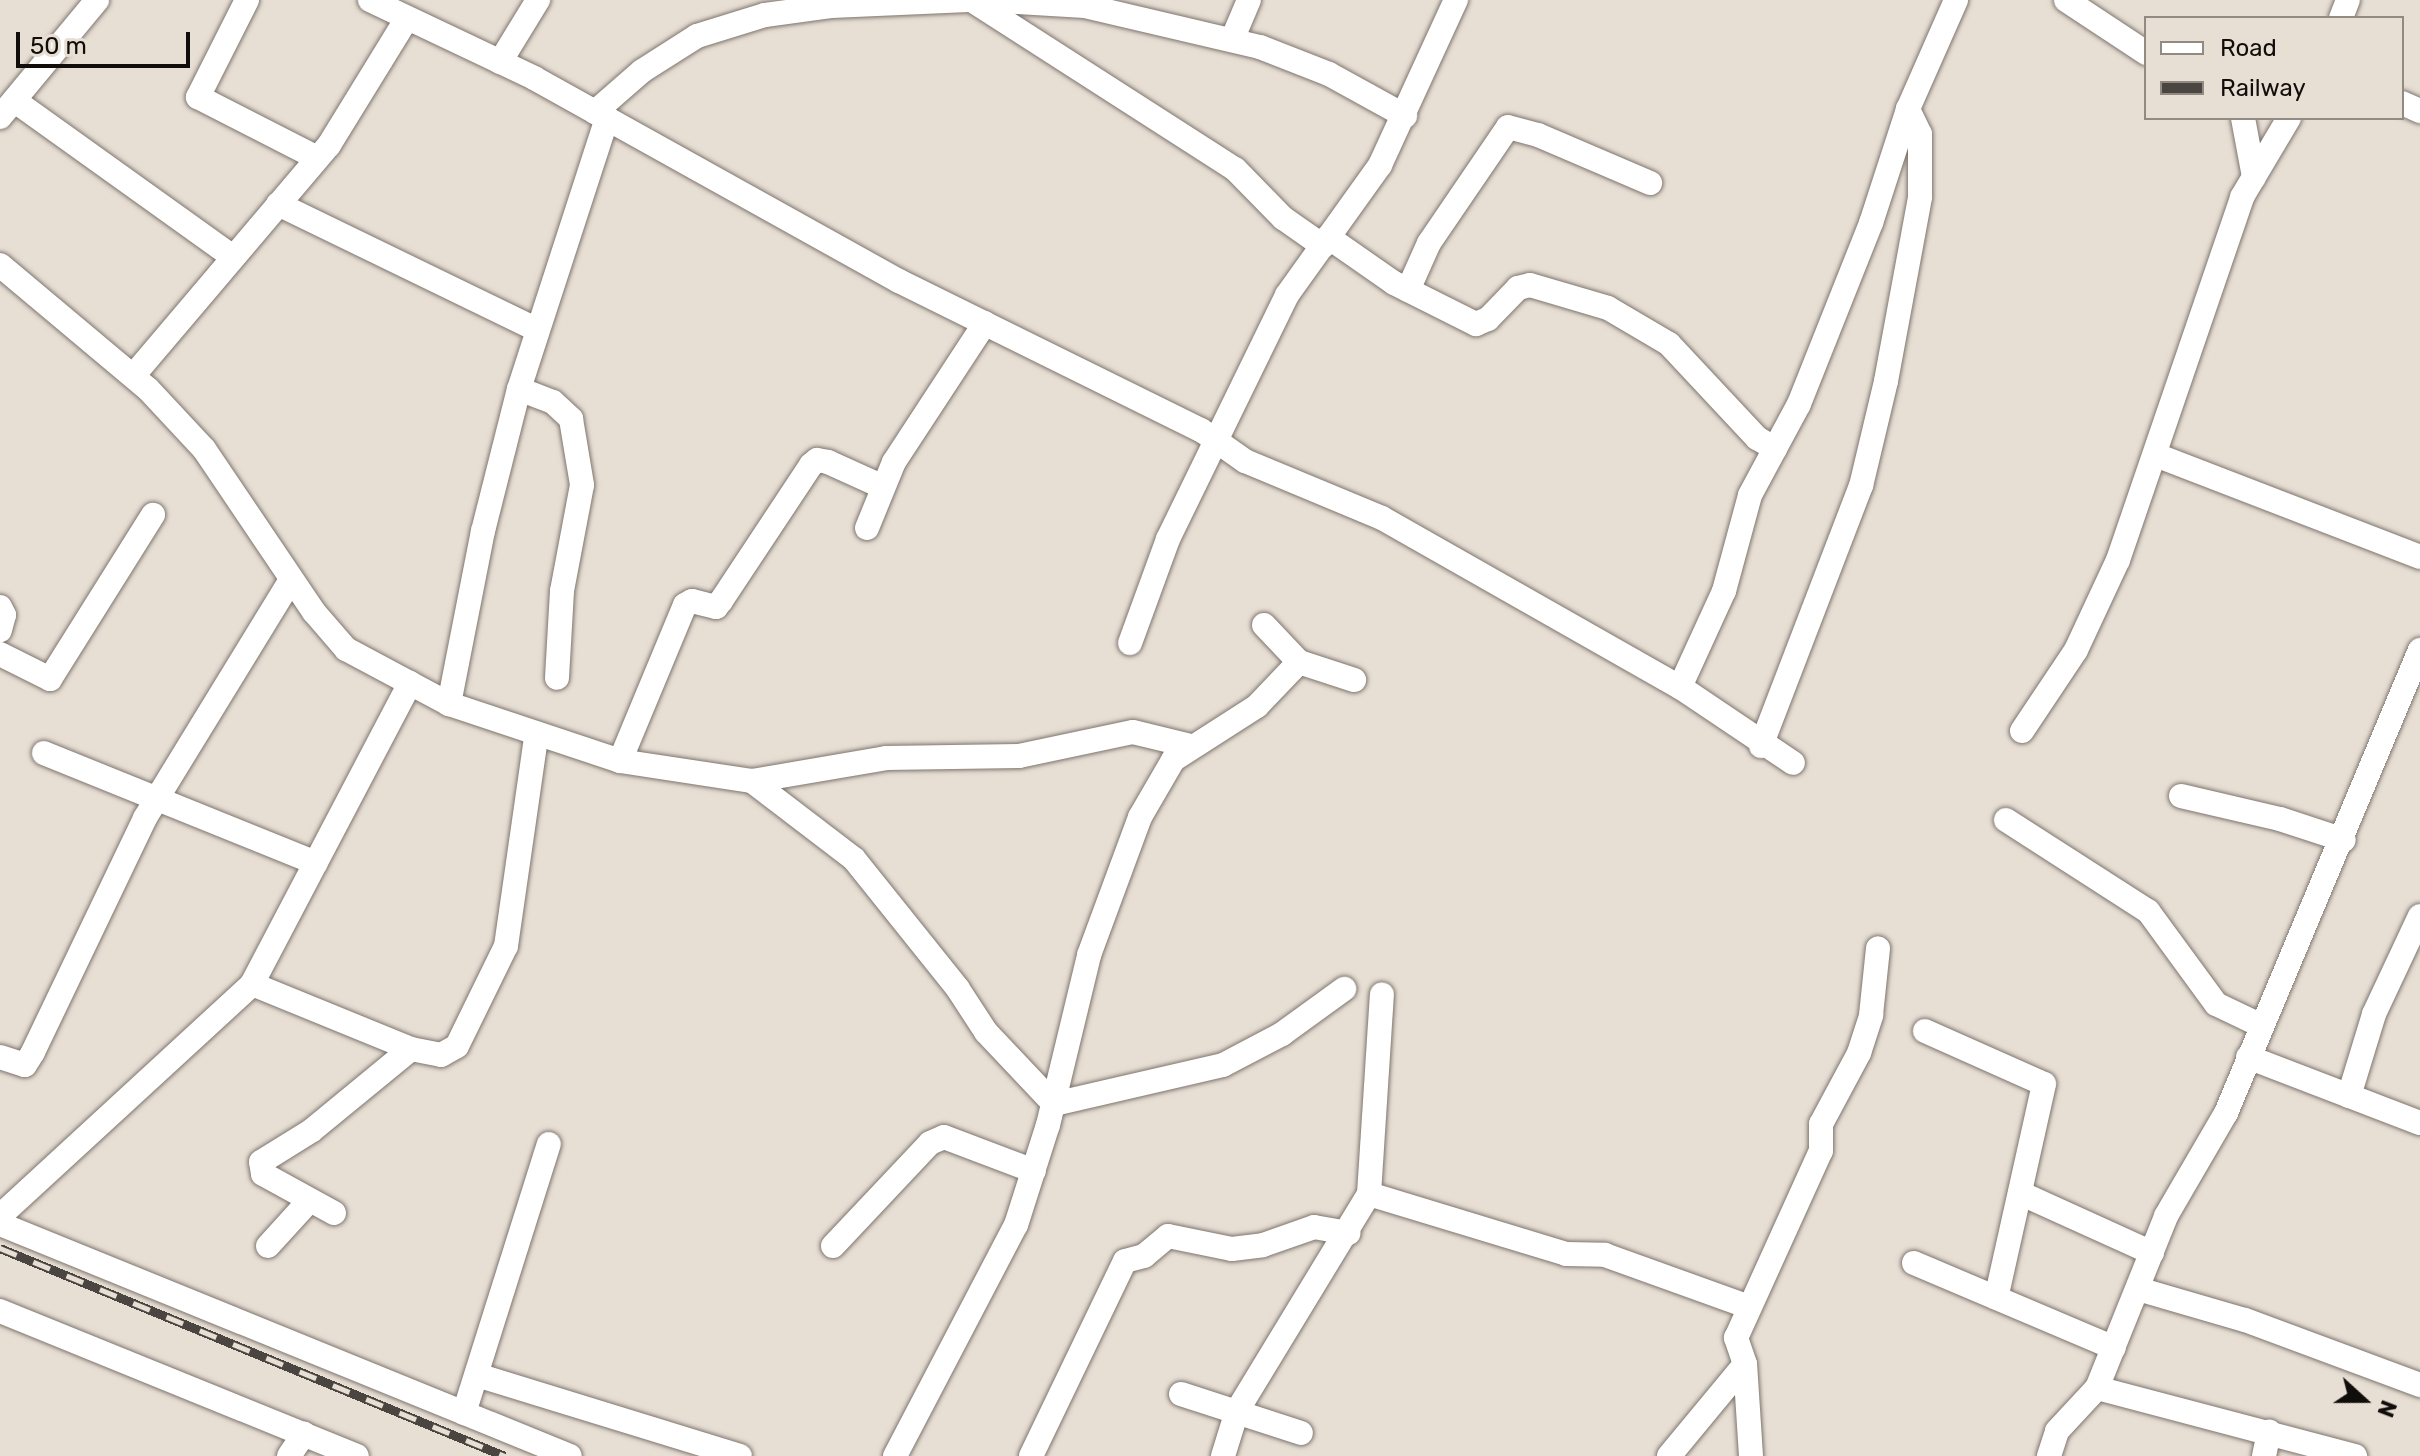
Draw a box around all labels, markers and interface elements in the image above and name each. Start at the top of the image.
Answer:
scale bar [20,16,194,66]
legend [2144,16,2404,120]
text: 50 m [30,32,87,60]
text: Road [2220,34,2277,62]
text: Railway [2220,74,2306,102]
north arrow [2324,1360,2404,1440]
text: N [2371,1397,2402,1421]

